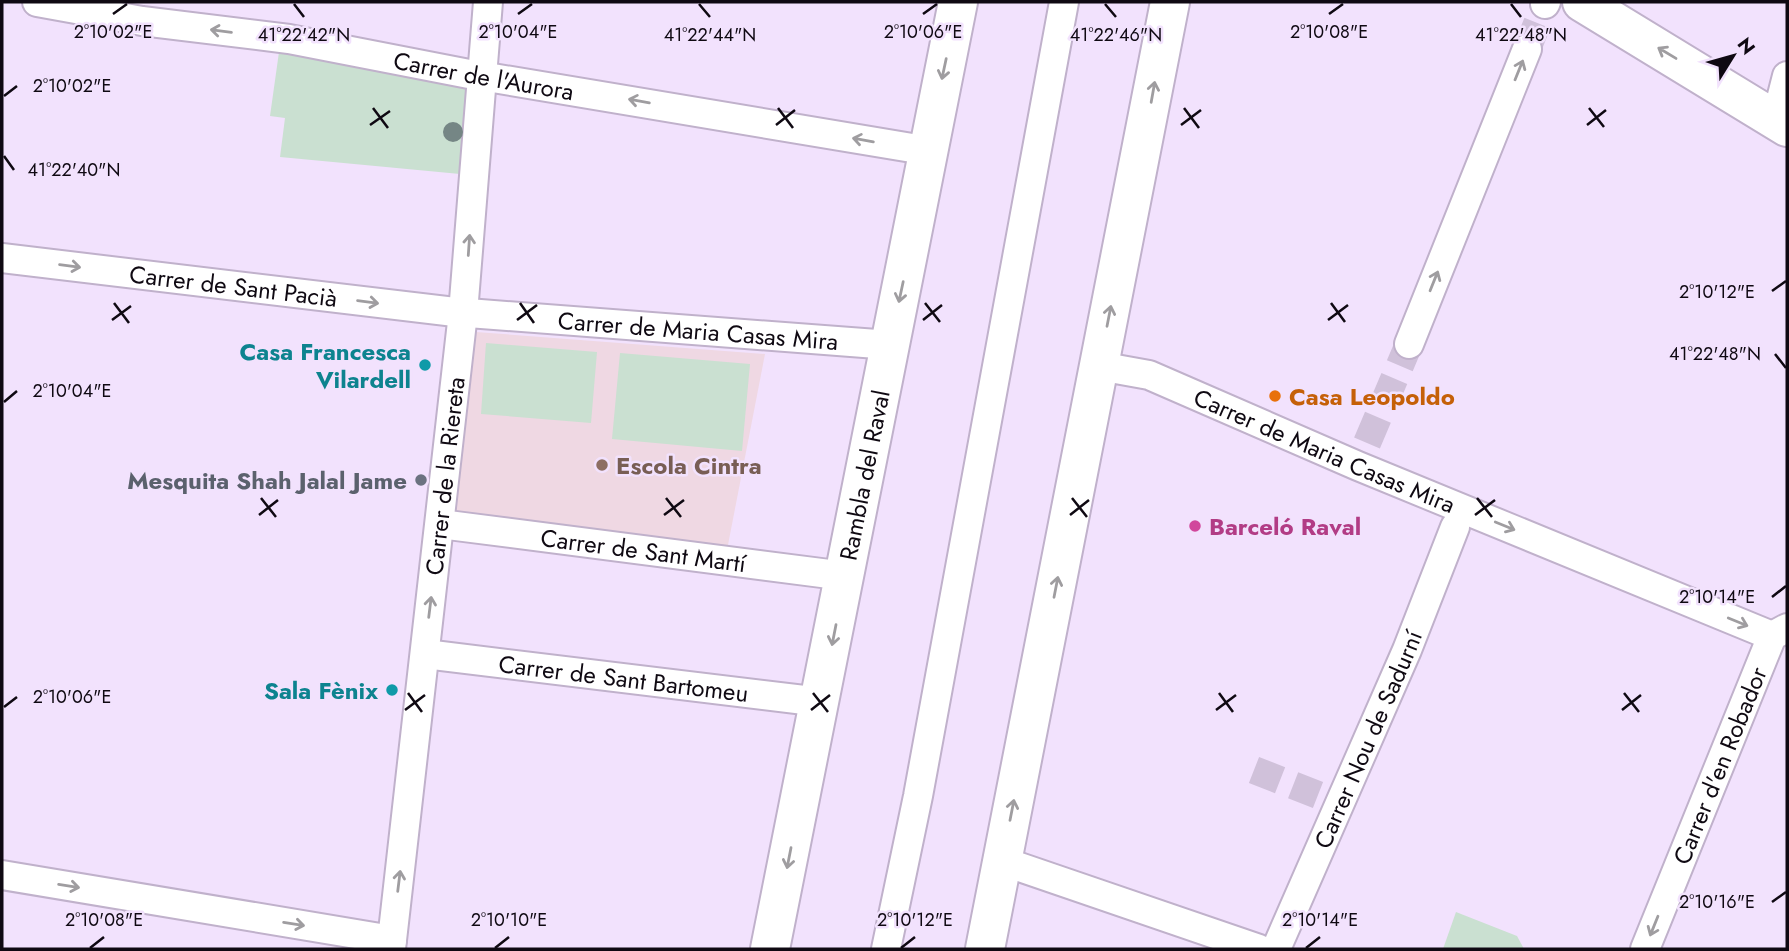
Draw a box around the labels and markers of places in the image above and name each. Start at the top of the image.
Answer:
place label: Casa Francesca Vilardell [239,334,411,397]
marker: Casa Francesca Vilardell [417,357,433,373]
place label: Casa Leopoldo [1289,379,1455,414]
marker: Casa Leopoldo [1267,388,1283,404]
place label: Escola Cintra [616,448,762,483]
marker: Escola Cintra [594,457,610,473]
place label: Mesquita Shah Jalal Jame [127,463,407,498]
marker: Mesquita Shah Jalal Jame [413,472,429,488]
place label: Barceló Raval [1209,509,1361,544]
marker: Barceló Raval [1187,518,1203,534]
place label: Sala Fènix [264,673,378,708]
marker: Sala Fènix [384,682,400,698]

